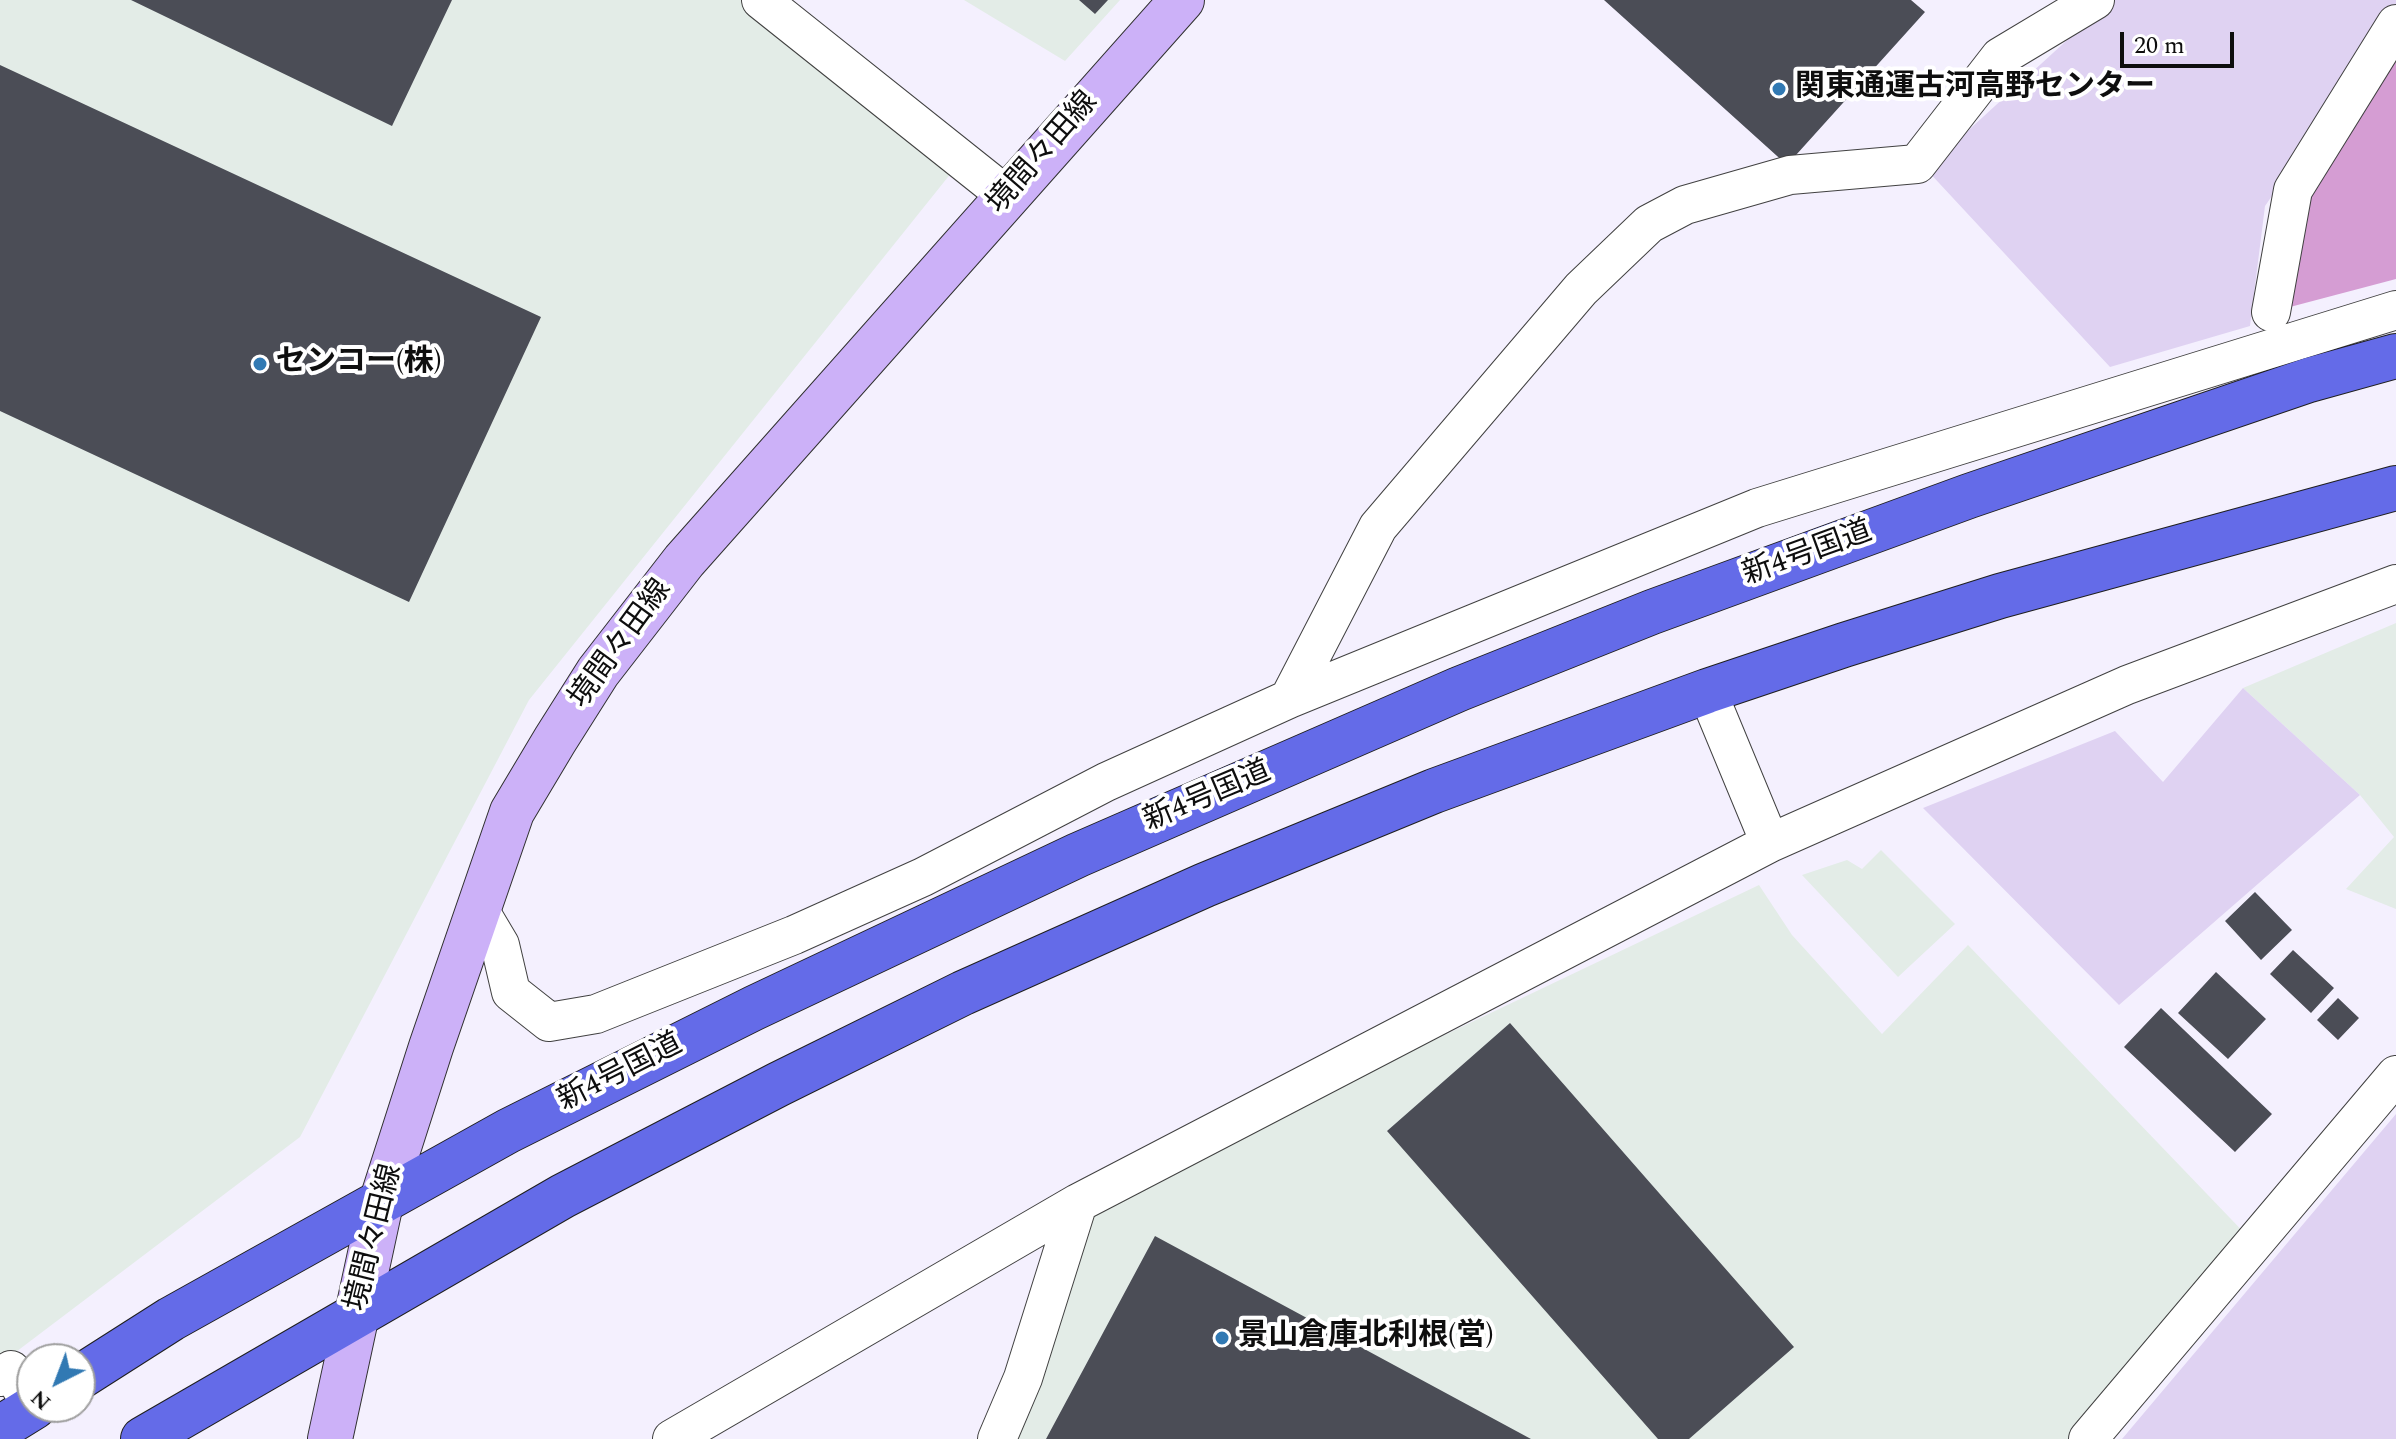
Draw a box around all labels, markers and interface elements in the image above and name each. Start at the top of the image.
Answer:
scale bar [2124,16,2238,66]
text: 20 m [2134,28,2185,64]
place label: 関東通運古河高野センター [1795,71,2155,107]
marker: 関東通運古河高野センター [1770,80,1788,98]
street label: 境間々田線 [981,86,1107,222]
place label: センコー(株) [276,346,442,382]
marker: センコー(株) [251,355,269,373]
street label: 新4号国道 [1738,515,1878,595]
street label: 境間々田線 [563,574,681,716]
street label: 新4号国道 [1139,755,1277,841]
street label: 新4号国道 [553,1027,689,1121]
street label: 境間々田線 [340,1161,412,1315]
place label: 景山倉庫北利根(営) [1238,1320,1494,1356]
marker: 景山倉庫北利根(営) [1213,1329,1231,1347]
north arrow [16,1343,96,1423]
text: N [23,1381,59,1418]

